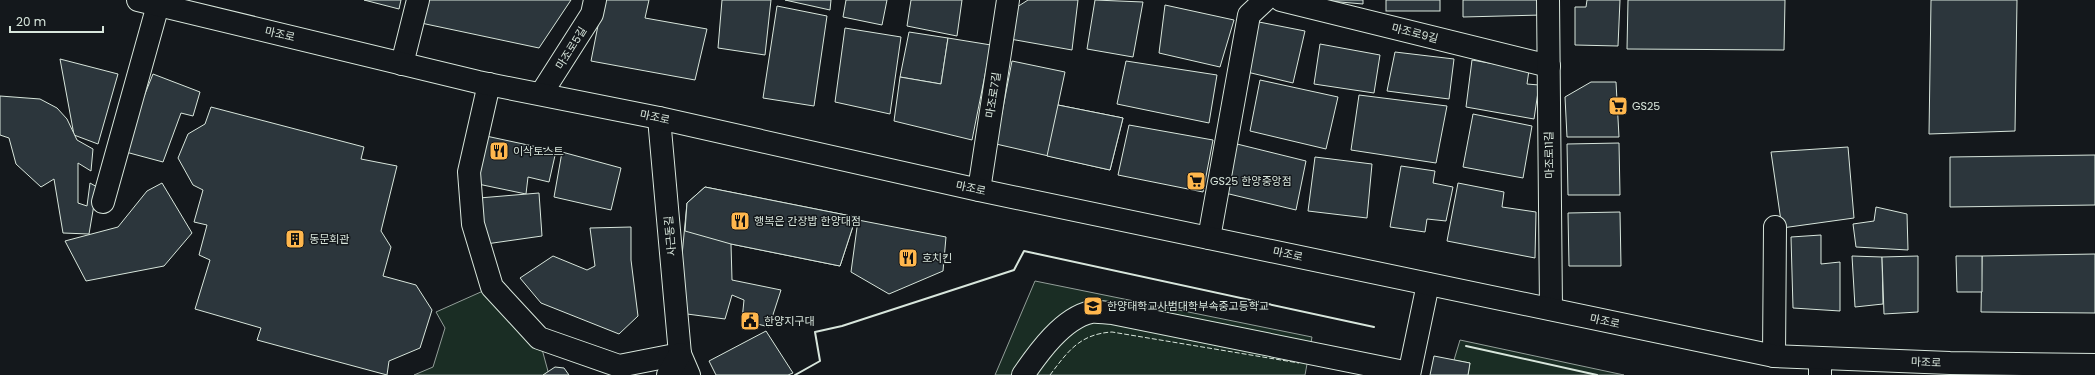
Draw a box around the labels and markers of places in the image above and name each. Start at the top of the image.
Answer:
supermarket icon: GS25 [1607,95,1629,117]
place label: GS25 [1632,98,1660,114]
restaurant icon: 이삭토스트 [488,140,510,162]
place label: 이삭토스트 [513,143,564,159]
supermarket icon: GS25 한양중앙점 [1185,170,1207,192]
place label: GS25 한양중앙점 [1210,173,1292,189]
restaurant icon: 행복은 간장밥 한양대점 [729,210,751,232]
place label: 행복은 간장밥 한양대점 [754,213,861,229]
building icon: 동문회관 [284,228,306,250]
place label: 동문회관 [309,231,349,247]
restaurant icon: 호치킨 [897,247,919,269]
place label: 호치킨 [922,250,952,266]
school or university icon: 한양대학교사범대학부속중고등학교 [1082,295,1104,317]
place label: 한양대학교사범대학부속중고등학교 [1107,298,1269,314]
public building icon: 한양지구대 [739,310,761,332]
place label: 한양지구대 [764,313,815,329]

